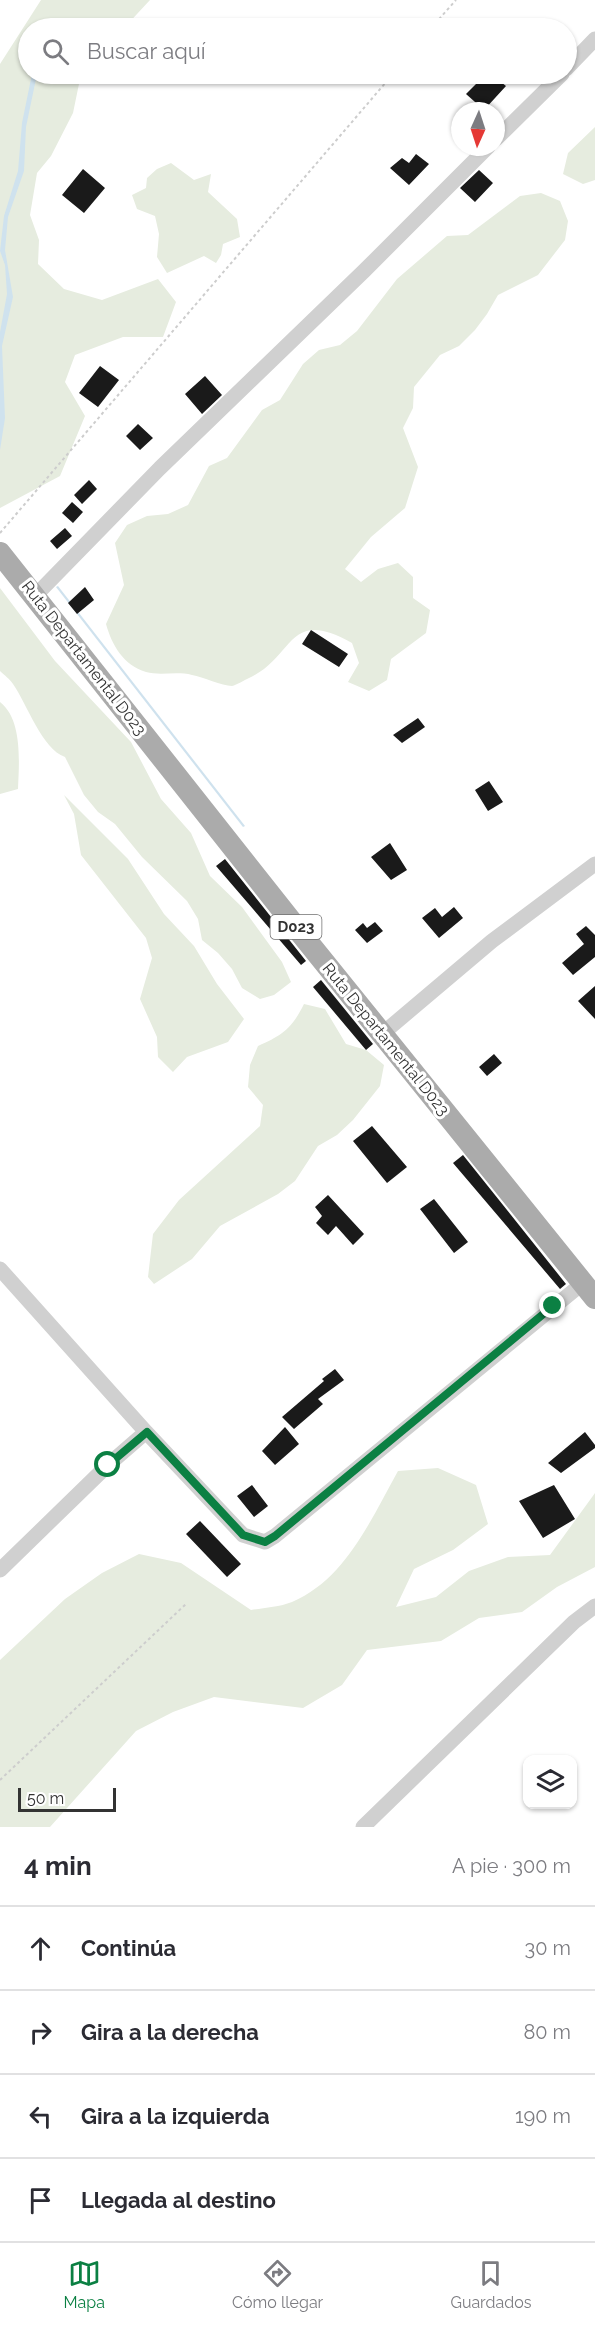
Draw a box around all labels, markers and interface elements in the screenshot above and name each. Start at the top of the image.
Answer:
search box [18,18,577,84]
icon: search [39,35,72,68]
text: Buscar aquí [87,38,206,64]
north arrow [451,102,505,156]
street label: Ruta Departamental D023 [18,577,150,739]
road number: D023 [270,915,322,939]
street label: Ruta Departamental D023 [319,959,453,1119]
route end [539,1292,565,1318]
route start [94,1451,120,1477]
map controls [523,1755,577,1809]
button: layers [523,1755,577,1809]
scale bar [18,1785,116,1812]
text: 50 m [27,1789,64,1808]
text: 4 min [24,1851,92,1881]
text: A pie · 300 m [452,1854,571,1878]
icon: ahead [24,1932,57,1965]
text: Continúa [81,1935,176,1961]
text: 30 m [525,1936,571,1960]
icon: right [24,2016,57,2049]
text: Gira a la derecha [81,2019,259,2045]
text: 80 m [523,2020,571,2044]
icon: left [24,2100,57,2133]
text: Gira a la izquierda [81,2103,270,2129]
text: 190 m [515,2104,571,2128]
icon: arrive [24,2184,57,2217]
text: Llegada al destino [81,2187,276,2213]
tab: Mapa [64,2257,105,2312]
tab: Cómo llegar [232,2257,323,2312]
tab: Guardados [450,2257,531,2312]

